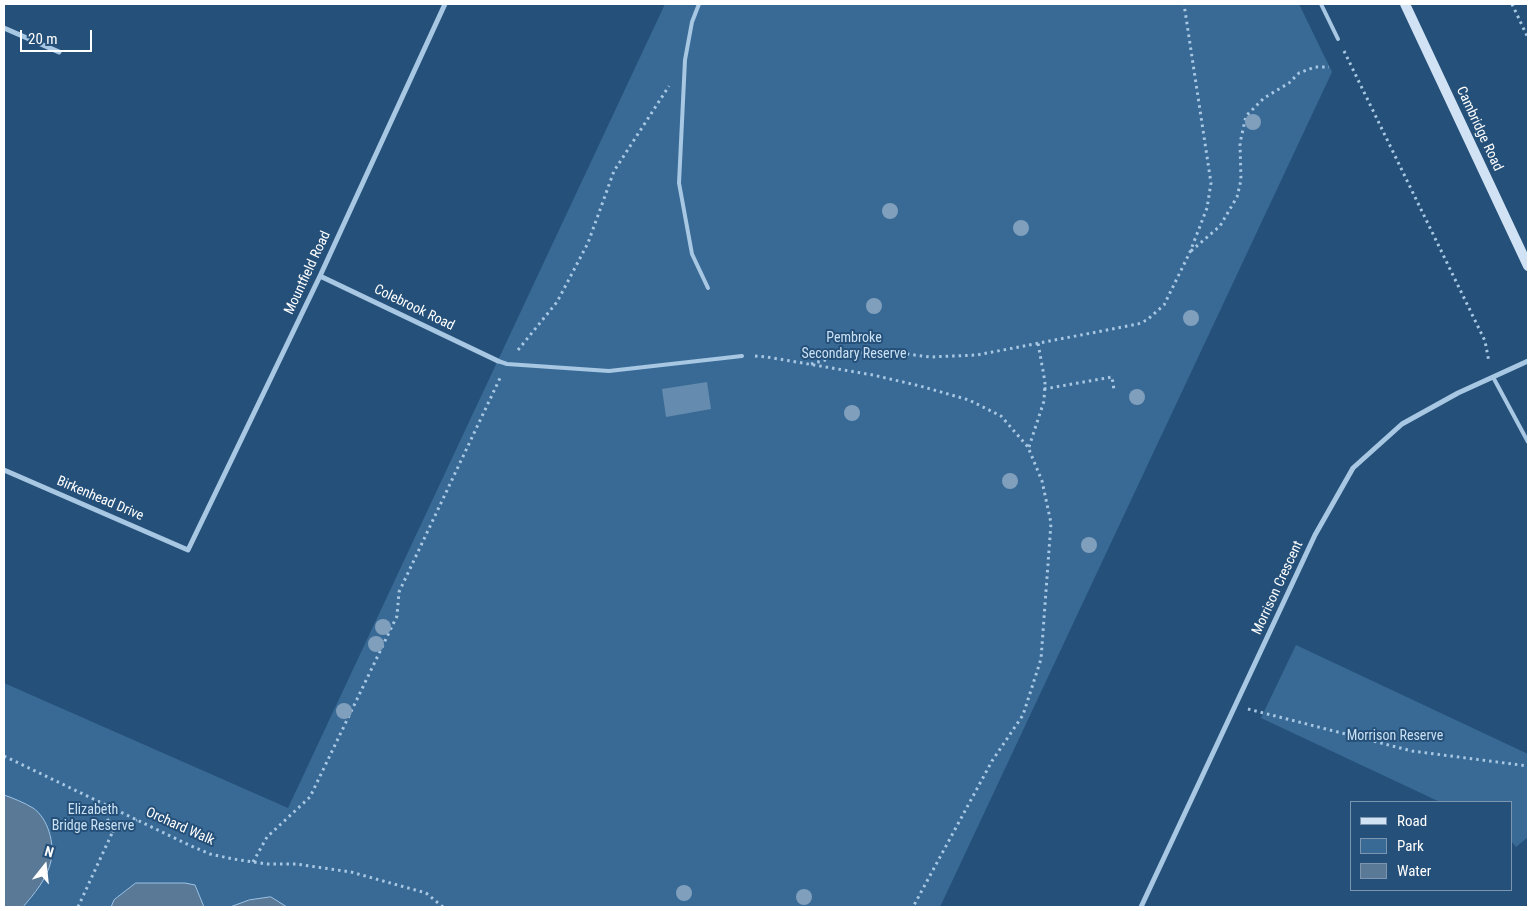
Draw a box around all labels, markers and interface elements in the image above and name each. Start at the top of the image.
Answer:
scale bar [22,20,95,52]
text: 20 m [28,30,58,48]
street label: Cambridge Road [1452,84,1506,174]
street label: Mountfield Road [281,229,335,317]
street label: Colebrook Road [371,281,457,335]
park label: Pembroke Secondary Reserve [802,330,906,362]
street label: Birkenhead Drive [54,473,146,525]
street label: Morrison Crescent [1249,538,1307,638]
park label: Morrison Reserve [1347,728,1443,744]
legend [1350,801,1512,891]
park label: Elizabeth Bridge Reserve [52,802,134,834]
street label: Orchard Walk [143,804,217,850]
text: Road [1397,812,1427,830]
text: Park [1397,837,1424,855]
north arrow [20,841,70,891]
text: N [43,843,55,860]
text: Water [1397,862,1431,880]

